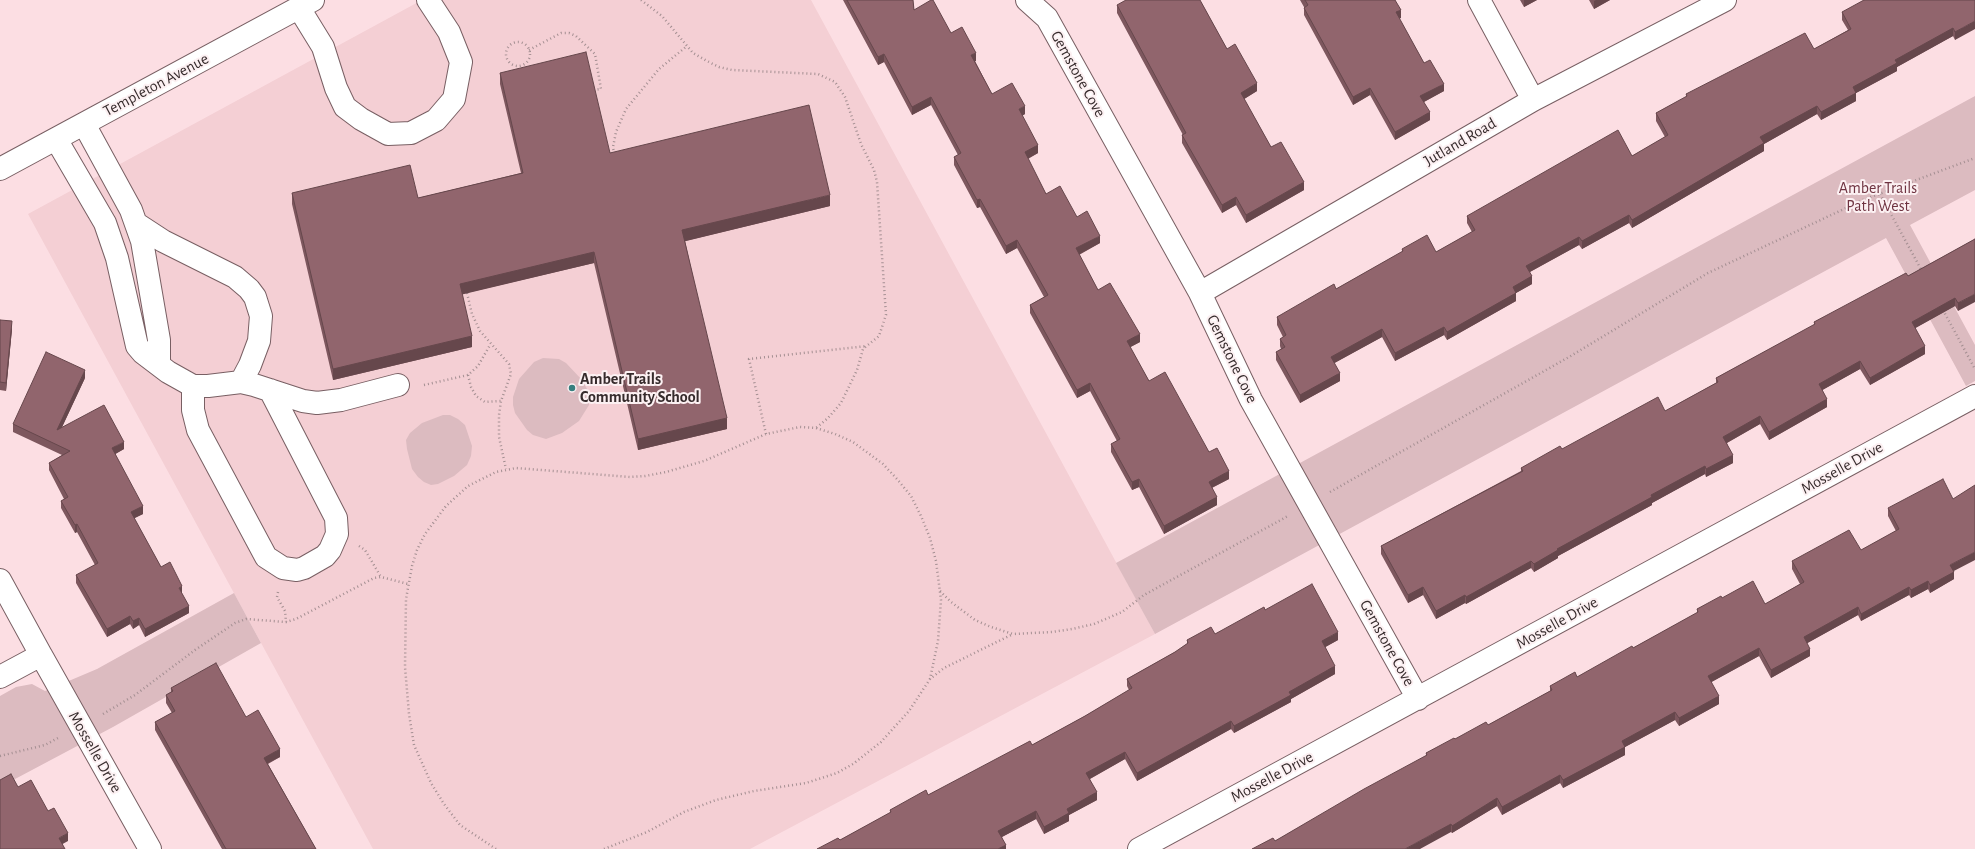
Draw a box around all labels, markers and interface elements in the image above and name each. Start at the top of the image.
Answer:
street label: Gemstone Cove [1046,27,1110,121]
street label: Templeton Avenue [100,49,212,121]
street label: Jutland Road [1420,114,1500,170]
park label: Amber Trails Path West [1839,178,1917,216]
street label: Gemstone Cove [1202,312,1262,406]
place label: Amber Trails Community School [580,369,700,407]
marker: Amber Trails Community School [567,383,577,393]
street label: Mosselle Drive [1798,438,1886,498]
street label: Mosselle Drive [1513,593,1601,653]
street label: Gemstone Cove [1355,596,1419,690]
street label: Mosselle Drive [64,708,126,796]
street label: Mosselle Drive [1228,747,1316,807]

